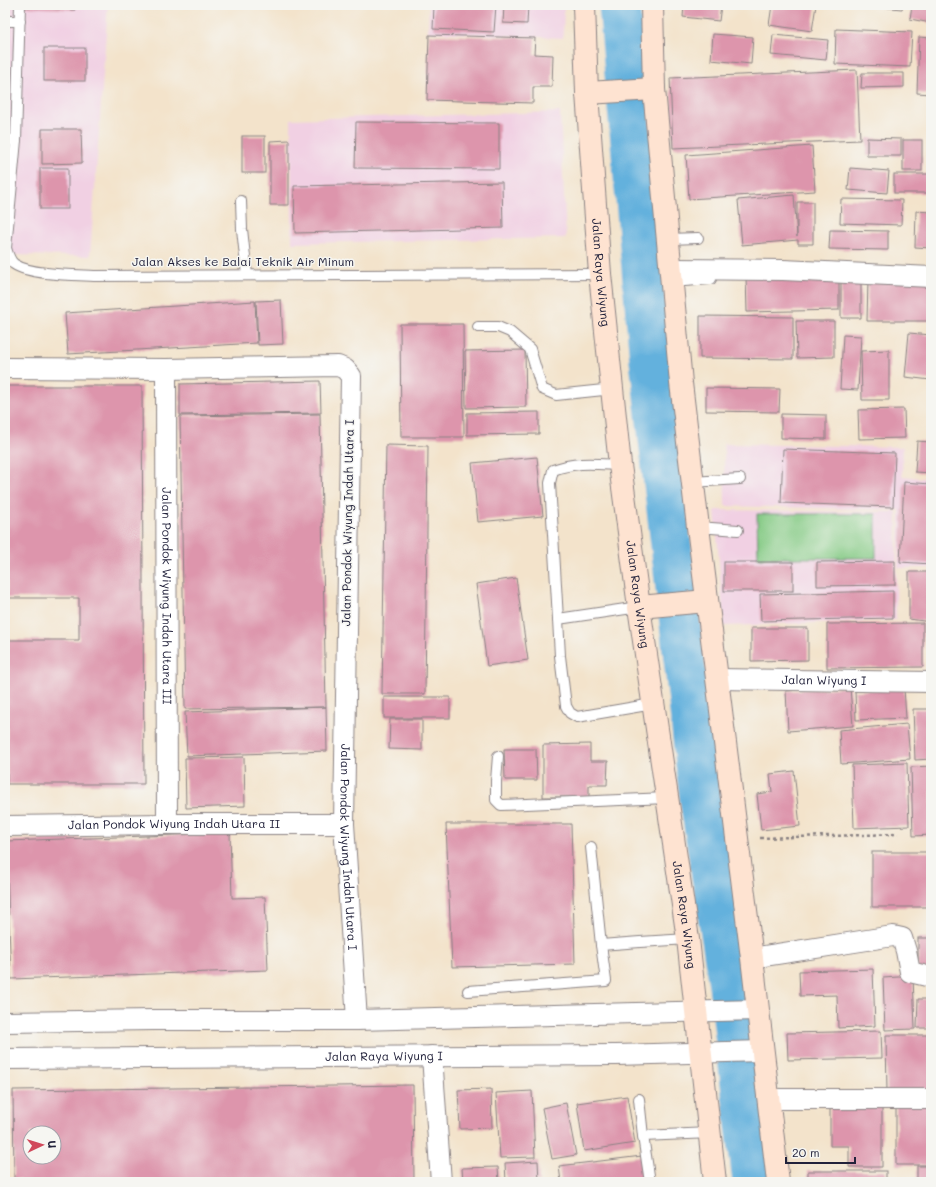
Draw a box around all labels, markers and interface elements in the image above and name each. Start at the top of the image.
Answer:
street label: Jalan Raya Wiyung [589,218,614,327]
street label: Jalan Akses ke Balai Teknik Air Minum [132,253,354,269]
street label: Jalan Pondok Wiyung Indah Utara I [337,420,357,626]
street label: Jalan Pondok Wiyung Indah Utara III [159,487,176,705]
street label: Jalan Raya Wiyung [623,539,654,649]
street label: Jalan Wiyung I [781,671,867,688]
street label: Jalan Pondok Wiyung Indah Utara I [337,744,361,951]
street label: Jalan Pondok Wiyung Indah Utara II [68,815,280,832]
street label: Jalan Raya Wiyung [670,860,700,969]
street label: Jalan Raya Wiyung I [325,1047,443,1064]
north arrow [22,1125,62,1165]
scale bar [786,1139,855,1165]
text: U [45,1140,60,1149]
text: 20 m [792,1144,820,1160]

